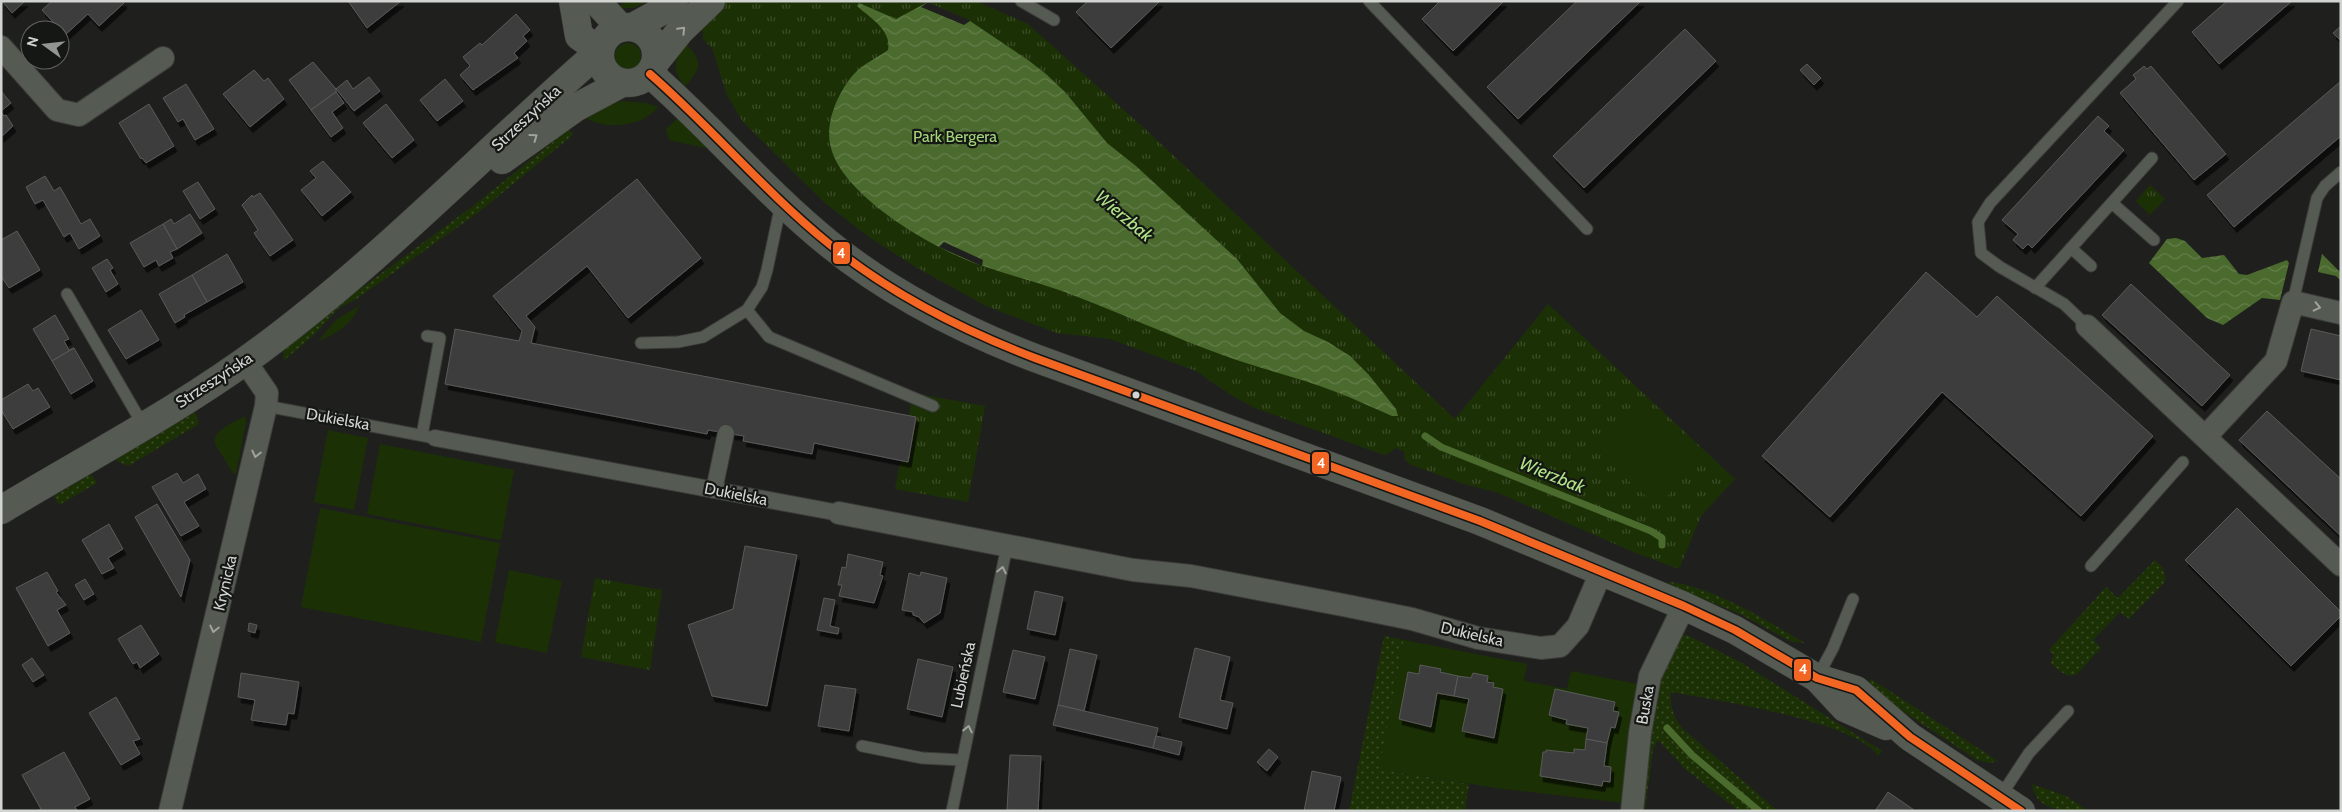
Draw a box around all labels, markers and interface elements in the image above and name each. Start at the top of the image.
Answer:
north arrow [20,20,70,70]
one-way arrow [676,26,685,35]
text: N [22,35,42,49]
street label: Strzeszyńska [487,81,565,155]
park label: Park Bergera [913,127,997,146]
one-way arrow [528,134,538,143]
water label: Wierzbak [1091,186,1158,247]
line badge: 4 [832,241,851,265]
text: 4 [837,244,845,262]
one-way arrow [2312,301,2321,312]
street label: Strzeszyńska [172,348,256,412]
unlabelled marker [1131,390,1141,400]
street label: Dukielska [305,404,371,434]
one-way arrow [251,450,262,459]
line badge: 4 [1311,451,1330,475]
water label: Wierzbak [1516,452,1589,499]
text: 4 [1317,454,1325,472]
street label: Dukielska [703,479,769,509]
street label: Krynicka [209,553,241,613]
one-way arrow [996,565,1007,574]
street label: Dukielska [1439,618,1506,651]
one-way arrow [209,625,220,634]
street label: Lubieńska [947,640,979,710]
line badge: 4 [1793,658,1812,682]
text: 4 [1799,660,1807,678]
street label: Buska [1632,684,1658,726]
one-way arrow [962,724,973,733]

